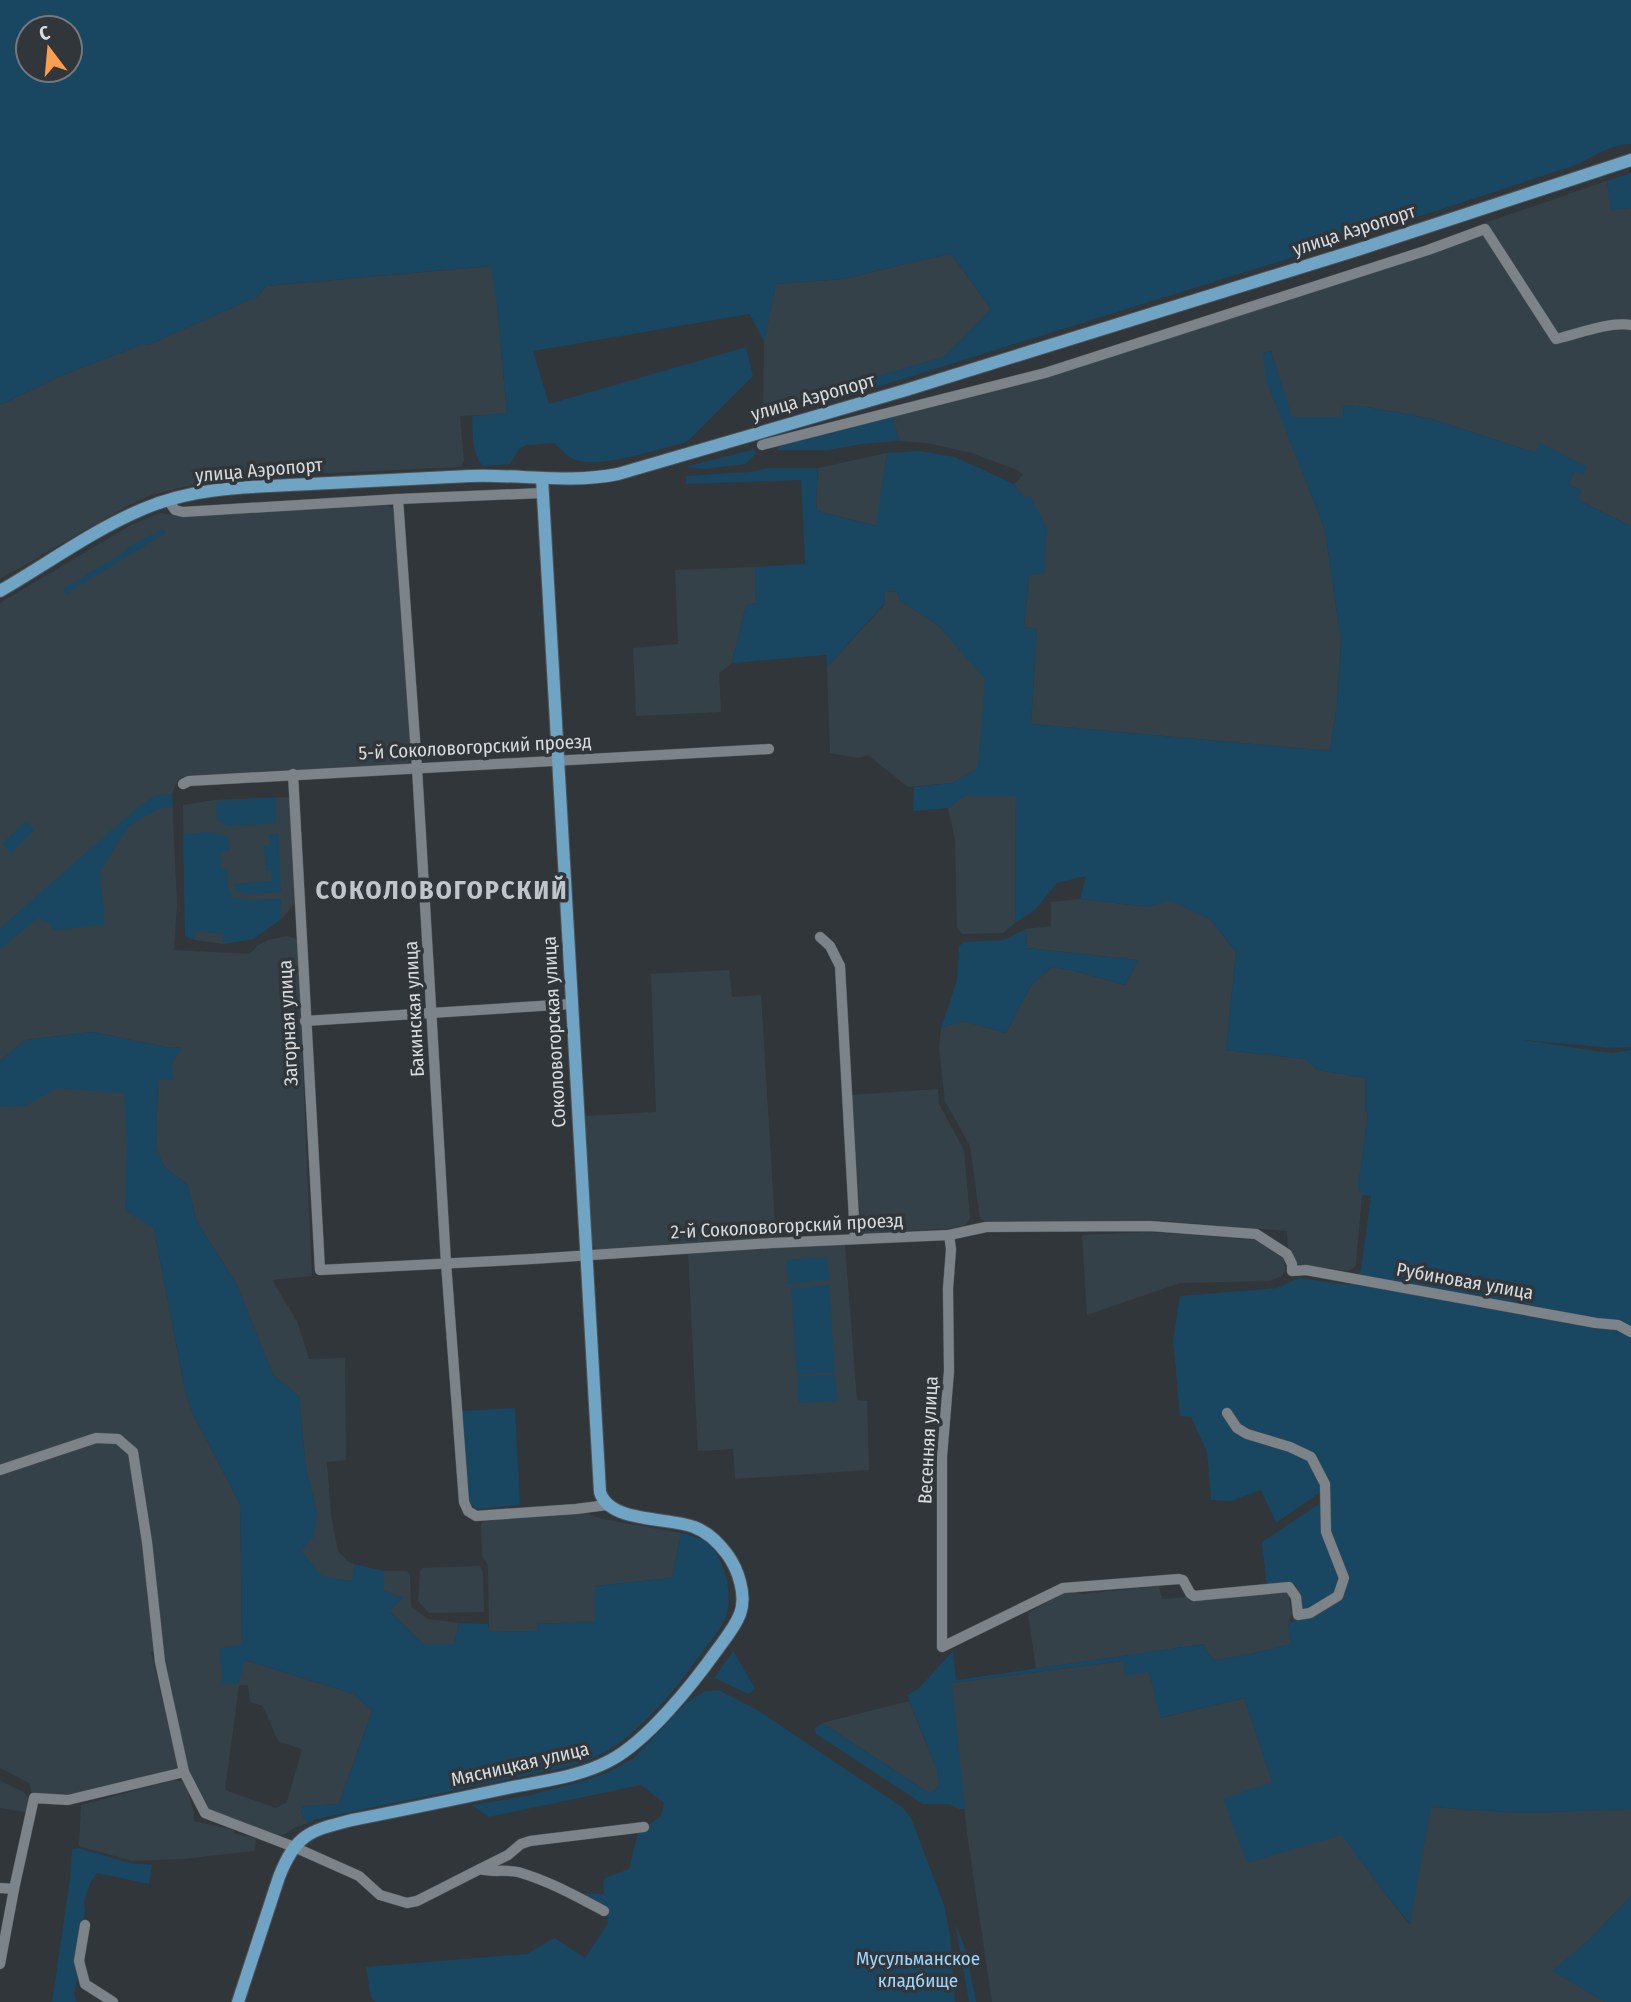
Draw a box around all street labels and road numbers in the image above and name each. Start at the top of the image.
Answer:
street label: улица Аэропорт [1290,199,1419,261]
street label: улица Аэропорт [748,368,878,426]
street label: улица Аэропорт [194,453,324,487]
street label: 5-й Соколовогорский проезд [358,729,592,765]
street label: Соколовогорская улица [538,936,570,1128]
street label: Бакинская улица [399,940,429,1078]
street label: Загорная улица [273,959,303,1087]
street label: 2-й Соколовогорский проезд [670,1208,904,1244]
street label: Рубиновая улица [1395,1258,1535,1304]
street label: Весенняя улица [913,1375,943,1505]
street label: Мясницкая улица [449,1737,591,1791]

